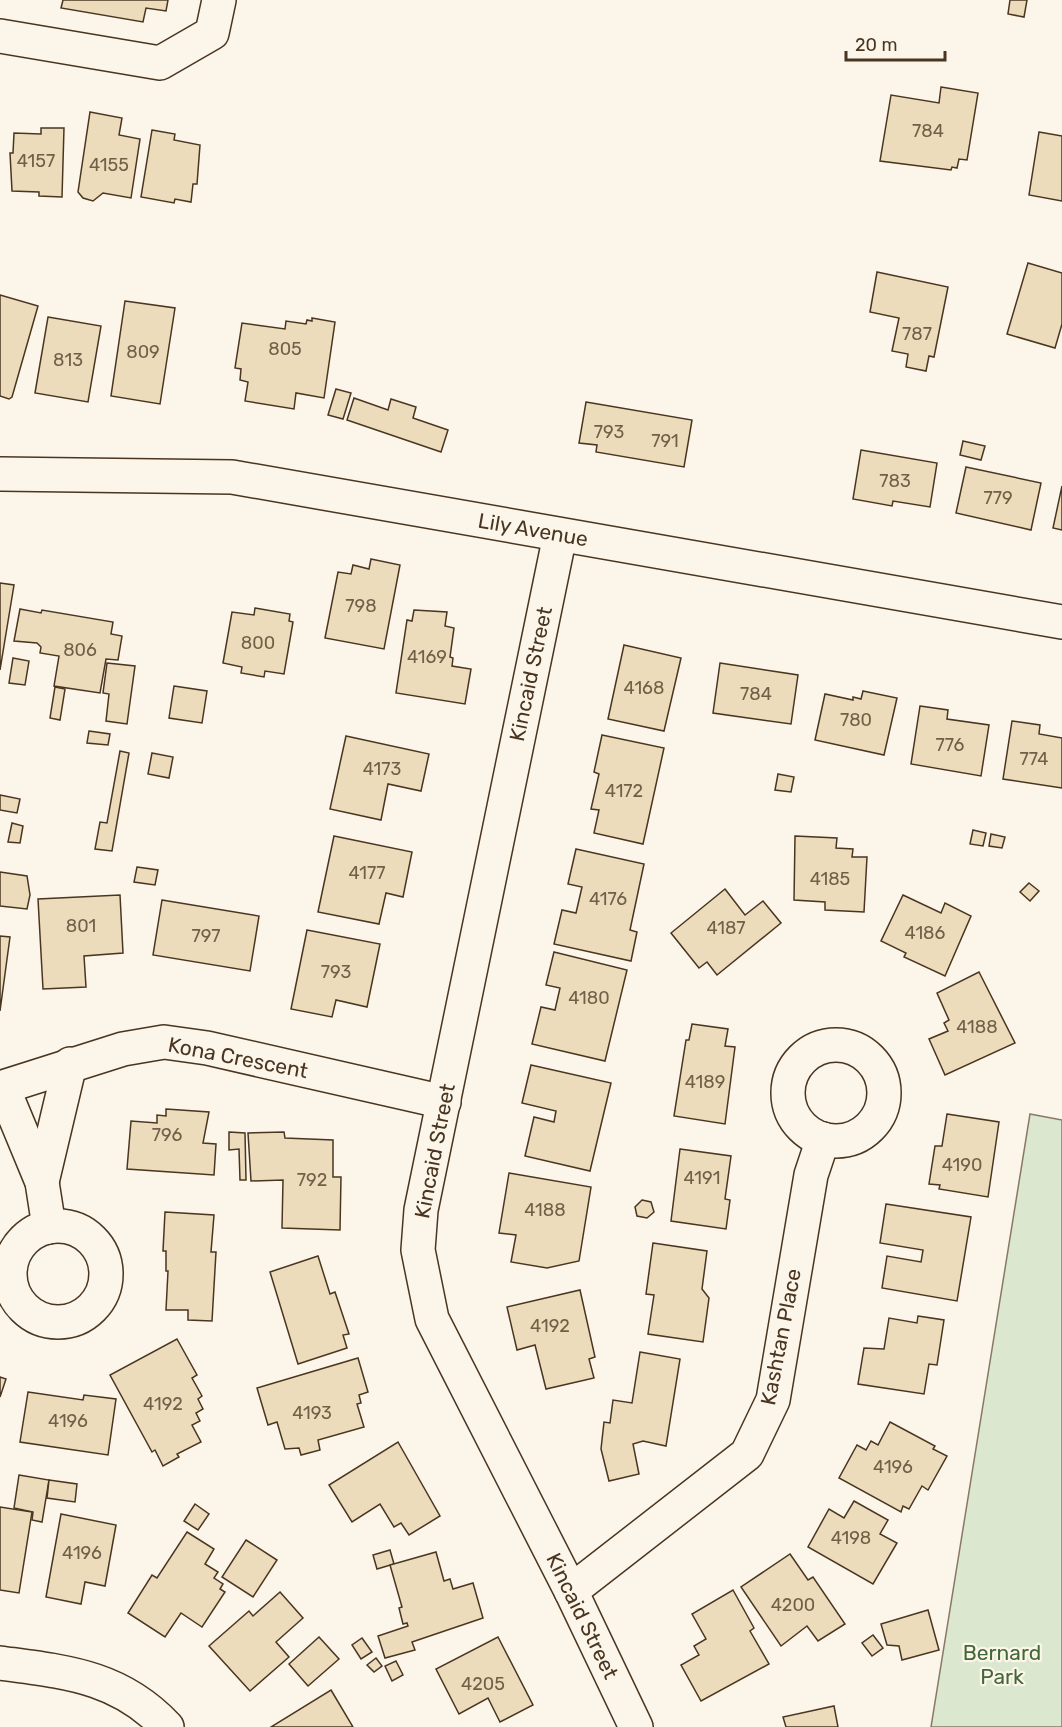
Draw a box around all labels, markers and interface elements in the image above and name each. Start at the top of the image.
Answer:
scale bar [846,24,945,62]
text: 20 m [855,34,897,56]
house number: 784 [912,120,944,142]
house number: 4157 [17,150,55,172]
house number: 4155 [89,154,129,176]
house number: 787 [902,323,932,345]
house number: 805 [268,338,302,360]
house number: 809 [126,341,160,363]
house number: 813 [53,349,83,371]
house number: 793 [594,421,624,443]
house number: 791 [651,430,679,452]
house number: 783 [879,470,911,492]
house number: 779 [983,487,1013,509]
street label: Lily Avenue [476,508,590,551]
house number: 798 [345,595,377,617]
street label: Kincaid Street [504,604,557,744]
house number: 800 [241,632,275,654]
house number: 806 [63,639,97,661]
house number: 4169 [407,646,447,668]
house number: 4168 [624,677,664,699]
house number: 784 [740,683,772,705]
house number: 780 [840,709,872,731]
house number: 776 [936,734,965,756]
house number: 774 [1019,748,1049,770]
house number: 4173 [363,758,401,780]
house number: 4172 [605,780,643,802]
house number: 4177 [349,862,386,884]
house number: 4185 [810,868,850,890]
house number: 4176 [589,888,627,910]
house number: 801 [66,915,96,937]
house number: 4187 [706,917,746,939]
house number: 4186 [905,922,946,944]
house number: 797 [191,925,221,947]
house number: 793 [321,961,351,983]
house number: 4180 [568,987,610,1009]
house number: 4188 [956,1016,998,1038]
street label: Kona Crescent [166,1032,310,1083]
house number: 4189 [685,1071,725,1093]
street label: Kincaid Street [409,1081,460,1221]
house number: 796 [152,1124,182,1146]
house number: 4190 [942,1154,982,1176]
house number: 4191 [684,1167,720,1189]
house number: 792 [297,1169,327,1191]
house number: 4188 [524,1199,566,1221]
street label: Kashtan Place [755,1266,806,1407]
house number: 4192 [530,1315,570,1337]
house number: 4192 [143,1393,183,1415]
house number: 4193 [292,1402,332,1424]
house number: 4196 [48,1410,88,1432]
house number: 4196 [873,1456,913,1478]
house number: 4198 [831,1527,871,1549]
house number: 4196 [62,1542,102,1564]
street label: Kincaid Street [541,1549,624,1683]
house number: 4200 [771,1594,815,1616]
park label: Bernard Park [963,1640,1041,1689]
house number: 4205 [461,1673,505,1695]

